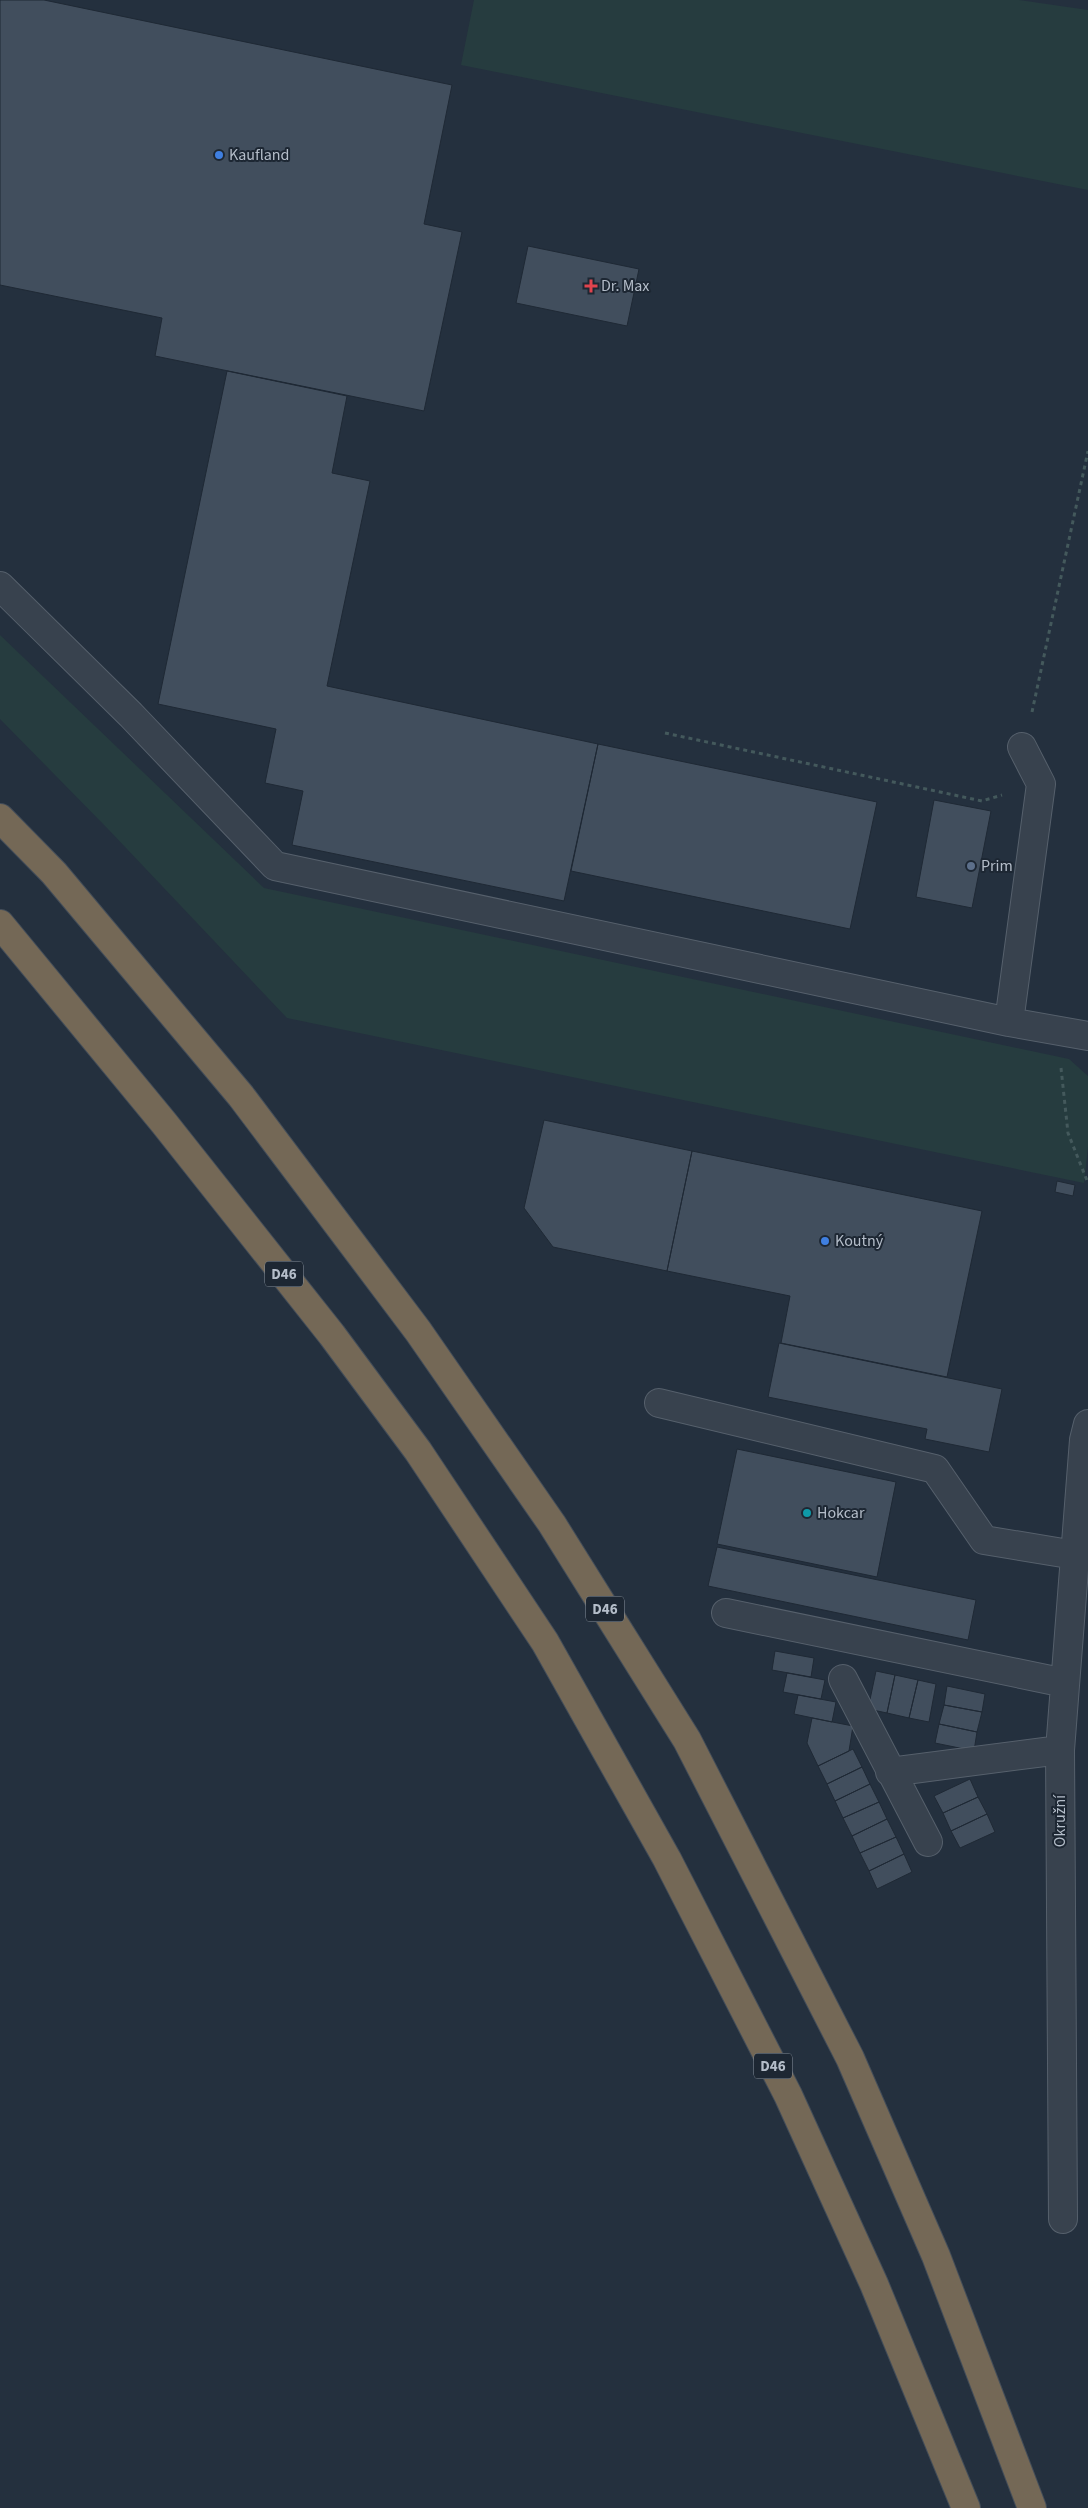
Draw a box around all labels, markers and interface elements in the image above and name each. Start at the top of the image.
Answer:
place label: Kaufland [229,144,289,166]
marker: Kaufland [213,149,225,161]
place label: Dr. Max [601,275,650,297]
marker: Dr. Max [585,280,597,292]
place label: Prim [981,855,1013,877]
marker: Prim [965,860,977,872]
place label: Koutný [835,1230,884,1252]
marker: Koutný [819,1235,831,1247]
road number: D46 [265,1262,303,1286]
place label: Hokcar [817,1502,865,1524]
marker: Hokcar [801,1507,813,1519]
road number: D46 [586,1596,624,1622]
street label: Okružní [1049,1794,1071,1847]
road number: D46 [754,2054,792,2078]

